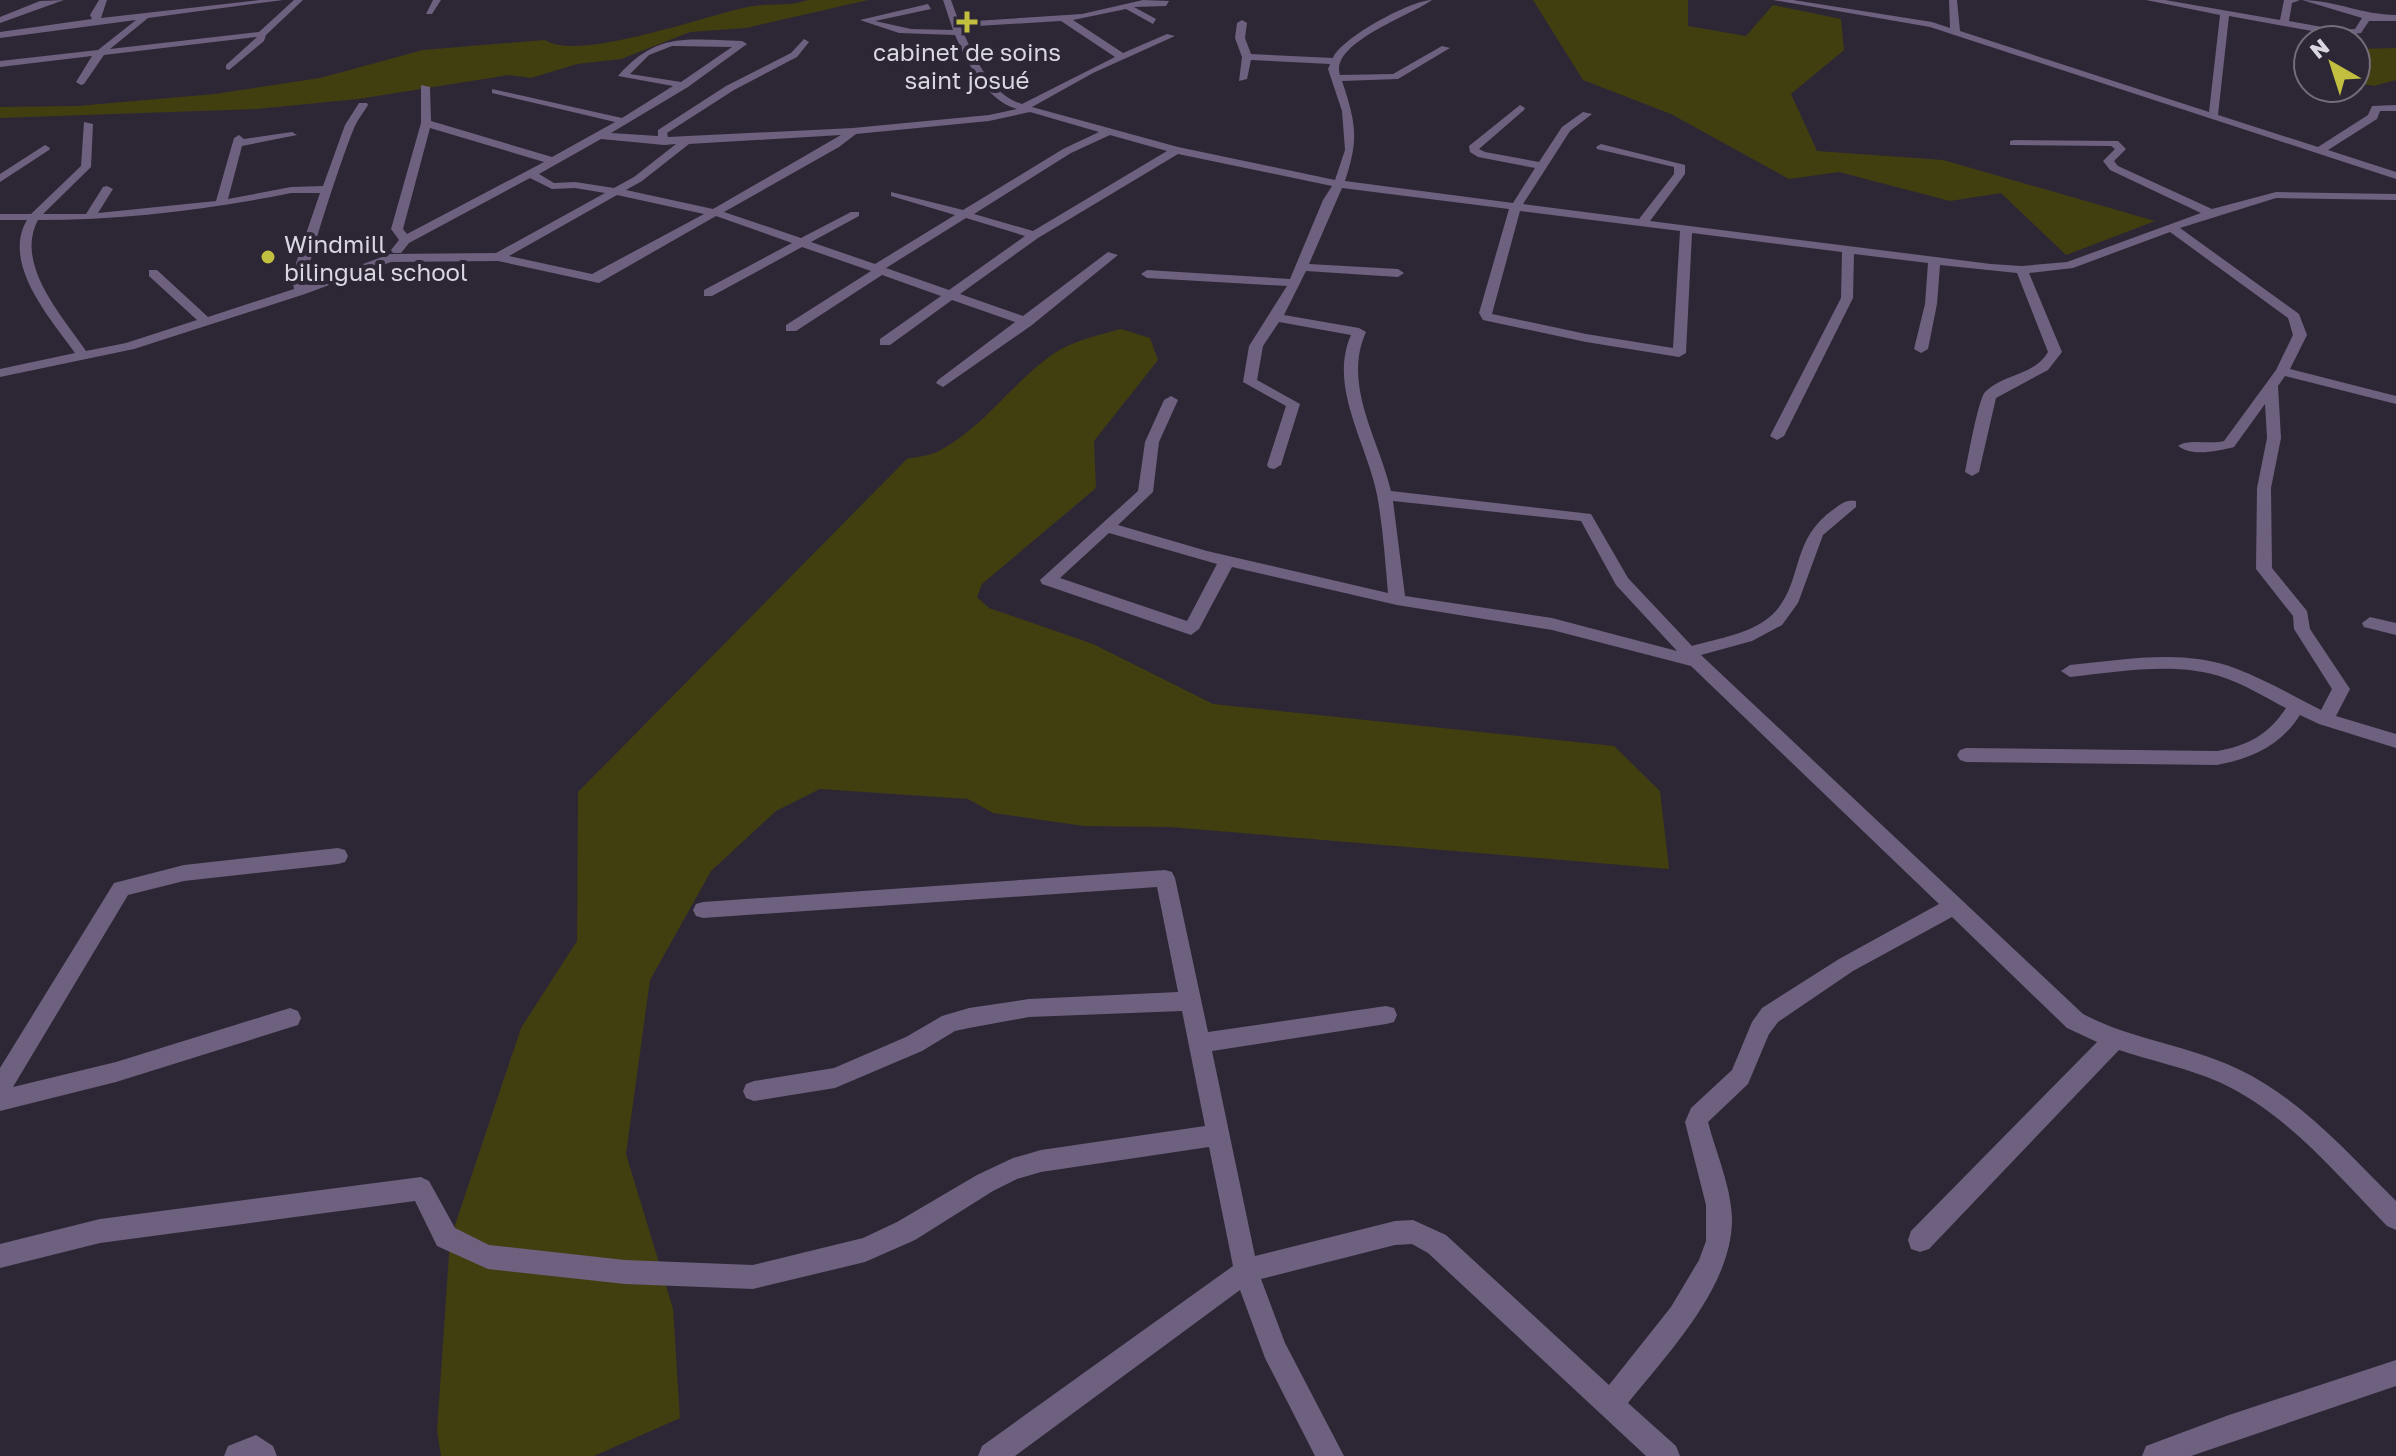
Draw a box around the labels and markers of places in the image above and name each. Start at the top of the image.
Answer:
marker: cabinet de soins saint josué [956,11,978,33]
place label: cabinet de soins saint josué [873,37,1061,94]
place label: Windmill bilingual school [284,229,468,286]
marker: Windmill bilingual school [259,248,277,266]

